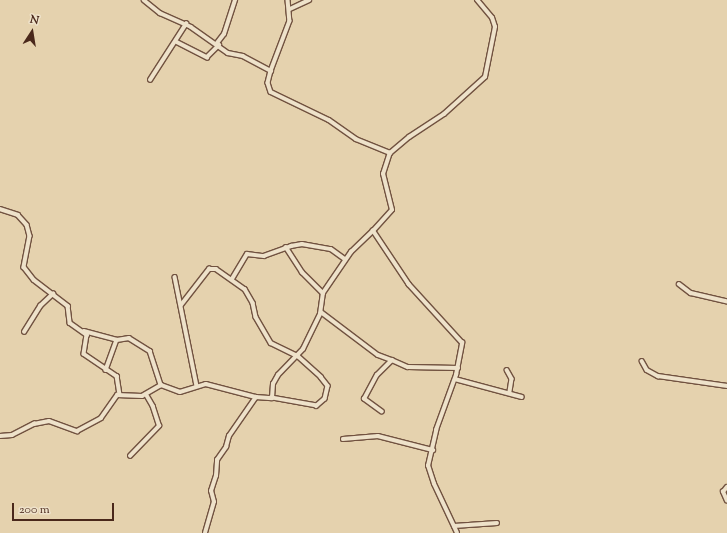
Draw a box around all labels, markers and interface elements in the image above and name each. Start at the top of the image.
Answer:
north arrow [12,12,52,52]
text: N [29,12,40,29]
scale bar [14,495,116,521]
text: 200 m [19,501,50,519]

